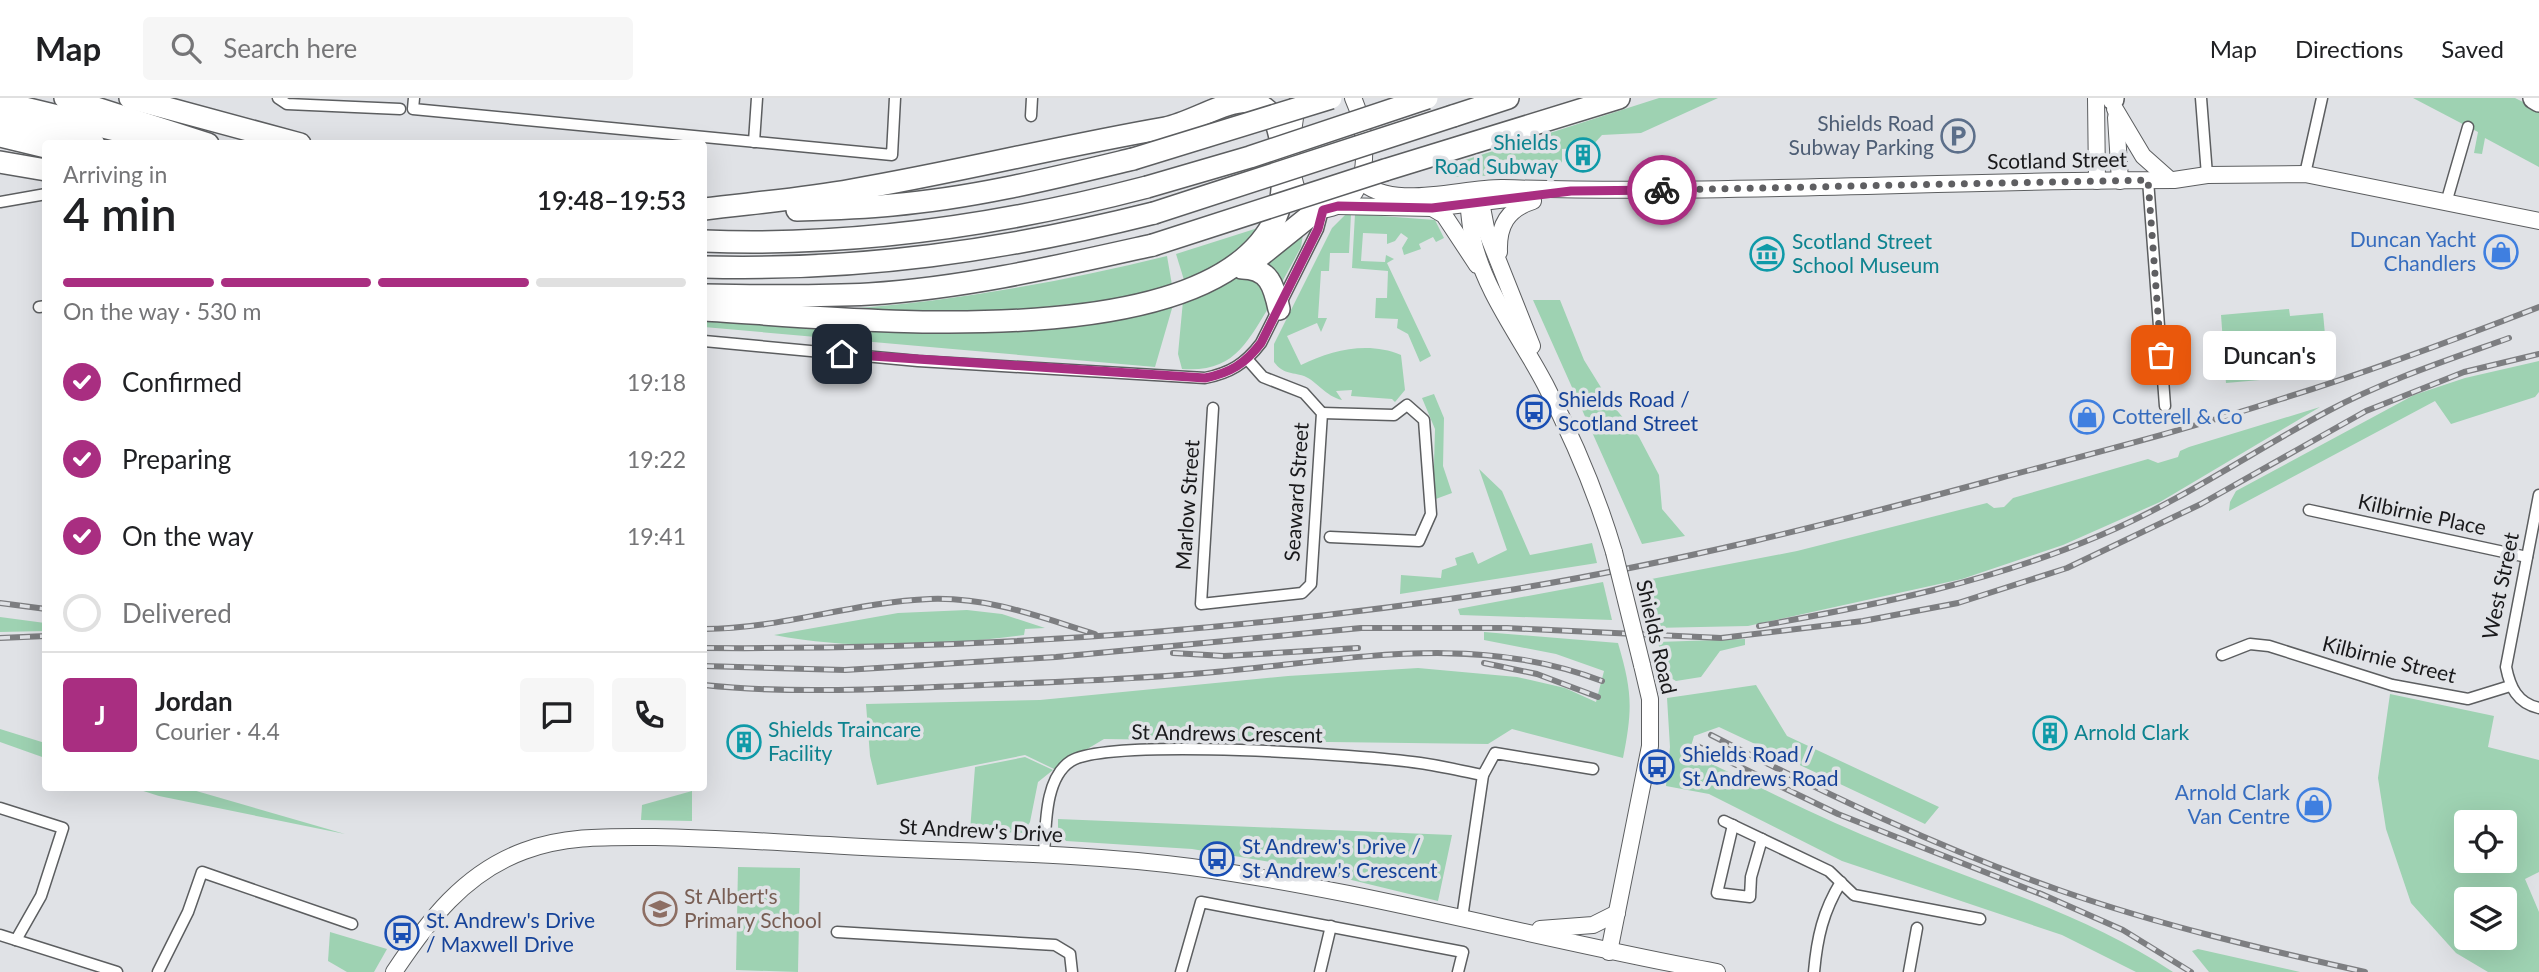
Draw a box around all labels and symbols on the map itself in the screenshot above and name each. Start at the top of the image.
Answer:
place label: Shields Road Subway Parking [1789,110,1934,159]
parking icon: Shields Road Subway Parking [1939,117,1977,155]
place label: Shields Road Subway [1434,129,1558,178]
building icon: Shields Road Subway [1564,136,1602,174]
street label: Scotland Street [1987,146,2128,173]
courier [1627,155,1697,225]
place label: Duncan Yacht Chandlers [2350,226,2476,275]
place label: Scotland Street School Museum [1792,228,1939,277]
shop icon: Duncan Yacht Chandlers [2482,233,2520,271]
museum icon: Scotland Street School Museum [1748,235,1786,273]
pin [812,324,872,384]
pin [2131,325,2191,385]
callout: Duncan's [2203,330,2336,380]
place label: Shields Road / Scotland Street [1558,386,1698,435]
bus stop icon: Shields Road / Scotland Street [1515,393,1553,431]
shop icon: Cotterell & Co [2068,398,2106,436]
place label: Cotterell & Co [2112,403,2243,428]
street label: Seaward Street [1278,421,1313,562]
street label: Marlow Street [1169,438,1204,571]
street label: Kilbirnie Place [2356,488,2489,539]
street label: West Street [2476,529,2523,642]
street label: Shields Road [1632,577,1683,696]
street label: Kilbirnie Street [2320,630,2459,687]
building icon: Arnold Clark [2031,714,2069,752]
place label: Shields Traincare Facility [768,716,921,765]
street label: St Andrews Crescent [1131,718,1323,747]
place label: Arnold Clark [2074,719,2190,744]
building icon: Shields Traincare Facility [725,723,763,761]
place label: Shields Road / St Andrews Road [1682,741,1838,790]
bus stop icon: Shields Road / St Andrews Road [1638,748,1676,786]
place label: Arnold Clark Van Centre [2175,779,2290,828]
shop icon: Arnold Clark Van Centre [2295,786,2333,824]
street label: St Andrew's Drive [898,813,1064,846]
place label: St Andrew's Drive / St Andrew's Crescent [1242,833,1438,882]
bus stop icon: St Andrew's Drive / St Andrew's Crescent [1198,840,1236,878]
place label: St Albert's Primary School [684,883,822,932]
school or university icon: St Albert's Primary School [641,890,679,928]
place label: St. Andrew's Drive / Maxwell Drive [426,907,595,956]
bus stop icon: St. Andrew's Drive / Maxwell Drive [383,914,421,952]

